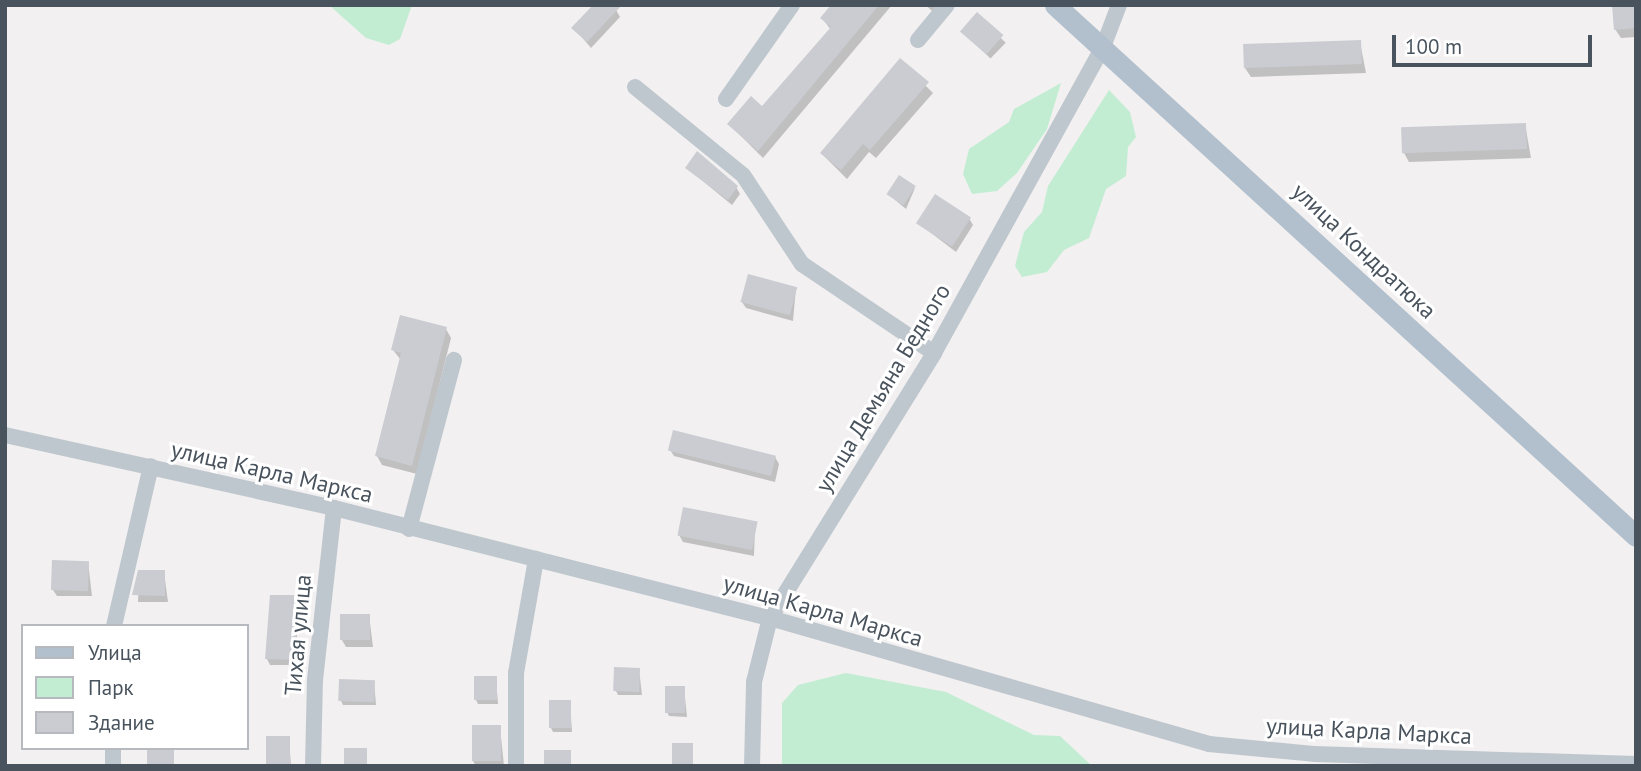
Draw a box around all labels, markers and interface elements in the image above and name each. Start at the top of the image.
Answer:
scale bar [1396,21,1596,65]
text: 100 m [1405,33,1462,60]
street label: улица Кондратюка [1286,177,1442,325]
street label: улица Демьяна Бедного [810,278,956,498]
street label: улица Карла Маркса [168,435,376,509]
street label: улица Карла Маркса [720,569,926,653]
street label: Тихая улица [279,573,317,697]
legend [21,624,248,750]
text: Улица [88,639,142,666]
text: Парк [88,674,134,701]
text: Здание [88,709,155,736]
street label: улица Карла Маркса [1265,712,1473,750]

